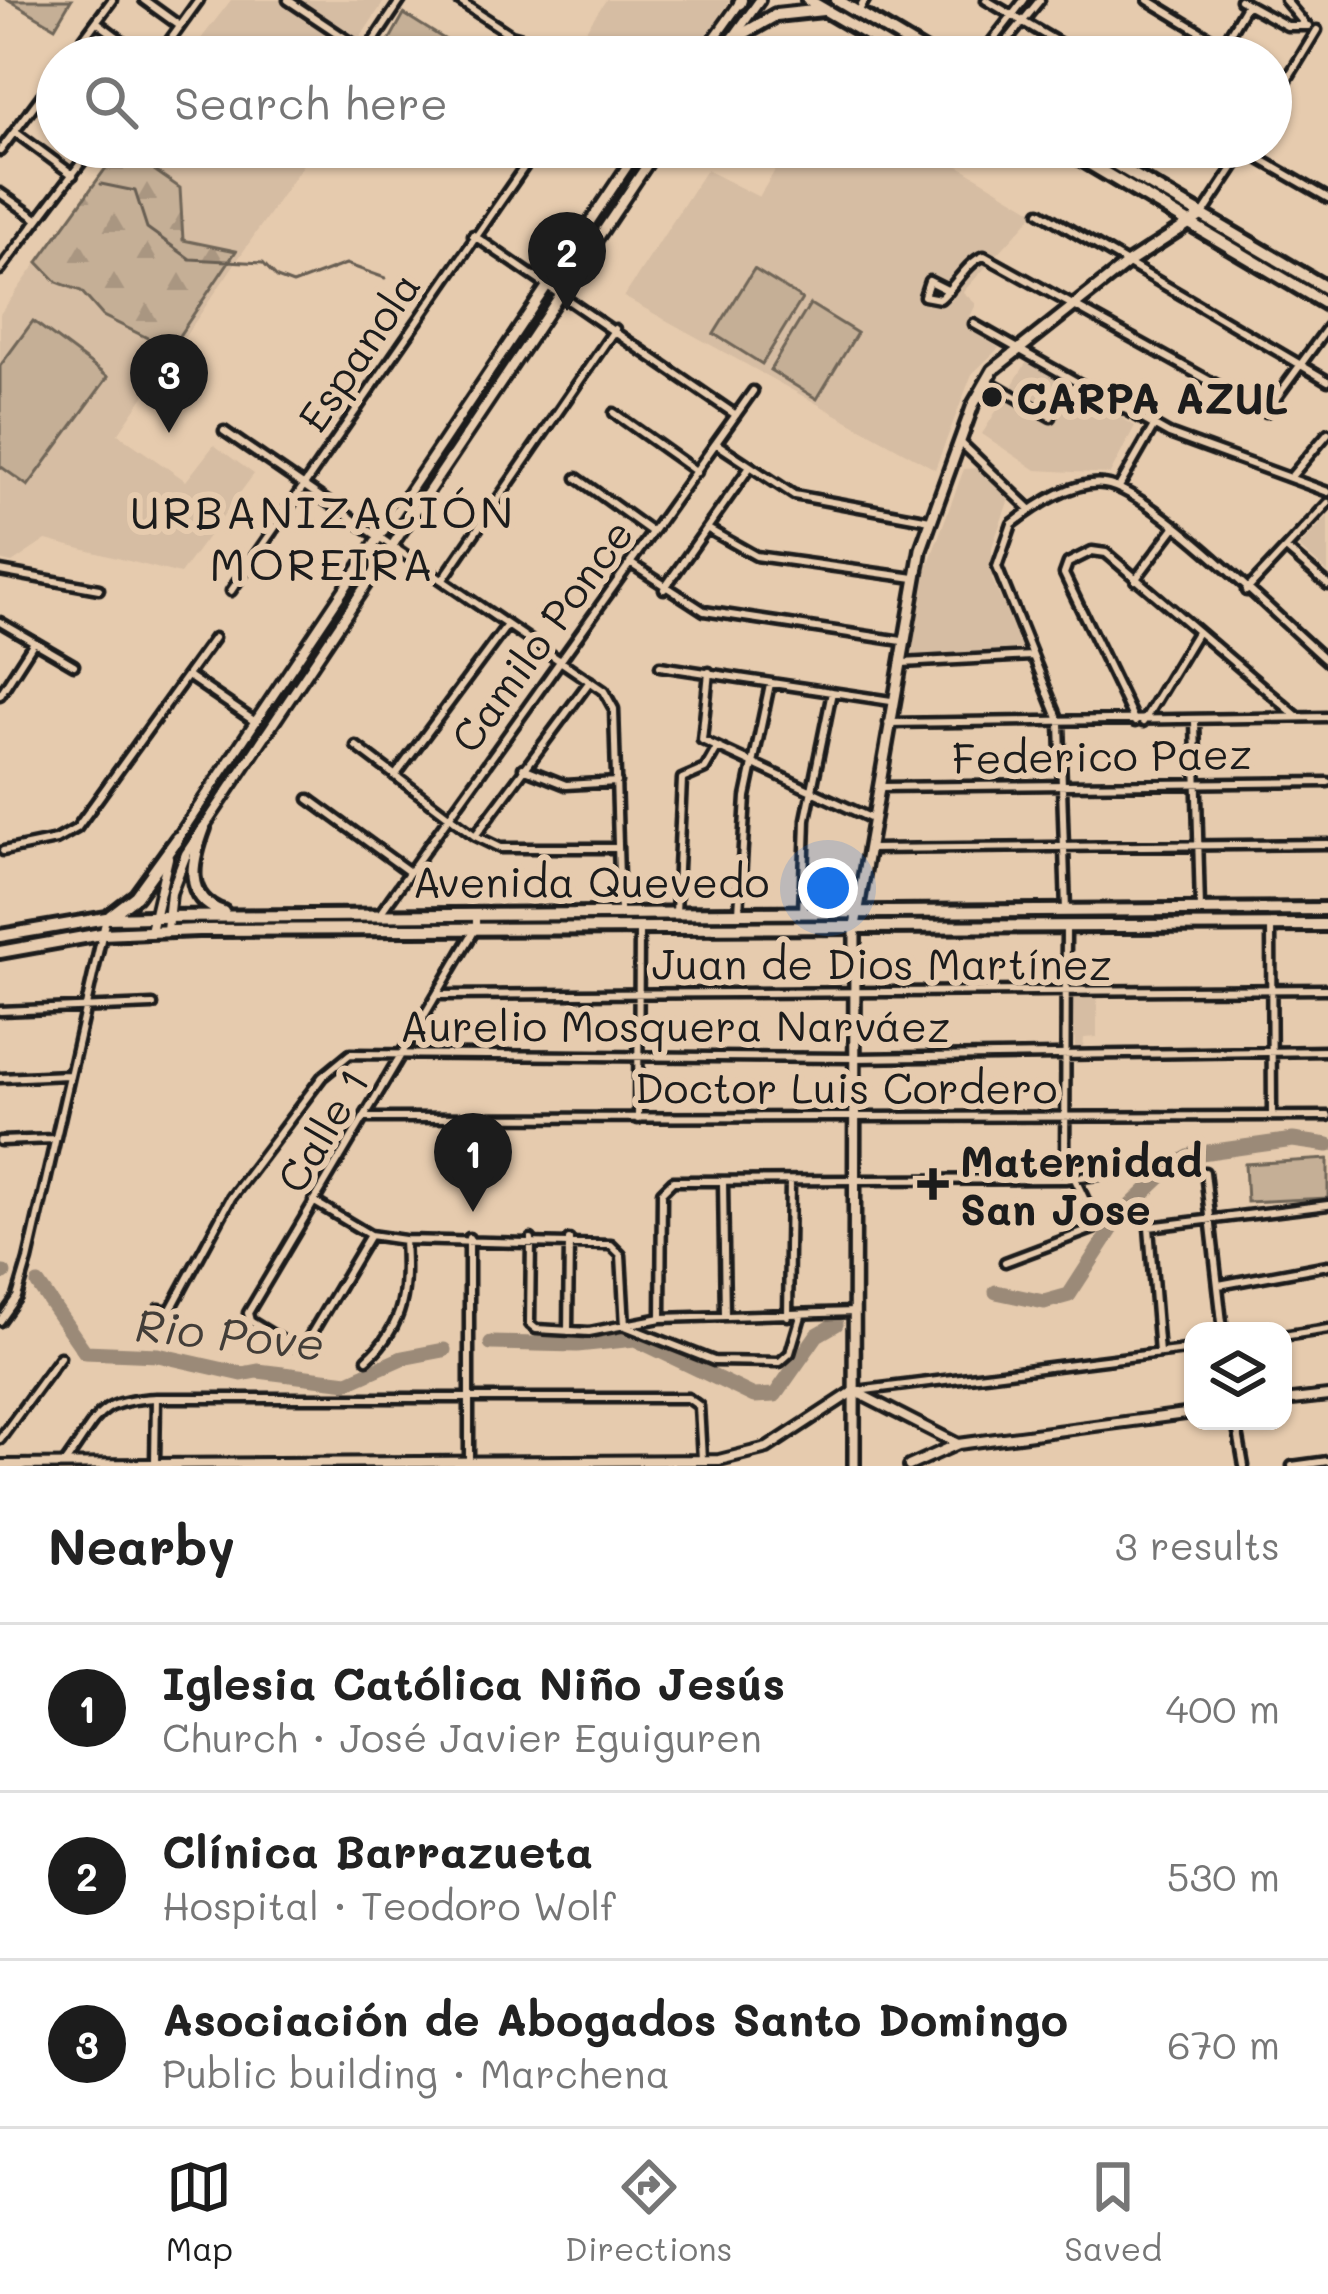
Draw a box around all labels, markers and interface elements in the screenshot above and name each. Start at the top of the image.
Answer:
search box [36,36,1292,168]
icon: search [78,69,144,135]
text: Search here [174,73,448,131]
pin: 2 [528,212,606,311]
street label: Espanola [284,260,432,442]
pin: 3 [130,334,208,433]
place label: CARPA AZUL [1016,370,1288,425]
marker: CARPA AZUL [979,384,1005,410]
district label: URBANIZACIÓN MOREIRA [130,482,516,592]
street label: Camilo Ponce [438,507,644,763]
street label: Federico Paez [951,725,1253,785]
street label: Avenida Quevedo [413,854,769,909]
your location [798,858,858,918]
street label: Juan de Dios Martínez [652,936,1112,991]
street label: Aurelio Mosquera Narváez [400,998,950,1053]
street label: Calle 1 [264,1058,380,1202]
street label: Doctor Luis Cordero [635,1060,1057,1115]
pin: 1 [434,1113,512,1212]
place label: Maternidad San Jose [960,1133,1203,1236]
marker: Maternidad San Jose [917,1168,949,1200]
water label: Rio Pove [133,1294,327,1372]
map controls [1184,1322,1292,1430]
button: layers [1184,1322,1292,1430]
text: Nearby [48,1511,235,1578]
text: 3 results [1115,1519,1280,1570]
text: Iglesia Católica Niño Jesús [162,1653,785,1711]
text: 1 [78,1682,96,1733]
text: 400 m [1165,1682,1280,1733]
text: Church · José Javier Eguiguren [162,1711,762,1762]
text: Clínica Barrazueta [162,1821,593,1879]
text: 2 [76,1850,98,1901]
text: 530 m [1167,1850,1280,1901]
text: Hospital · Teodoro Wolf [162,1879,615,1930]
text: Asociación de Abogados Santo Domingo [162,1989,1068,2047]
text: 3 [75,2018,99,2069]
text: 670 m [1167,2018,1280,2069]
text: Public building · Marchena [162,2047,670,2098]
tab: Map [166,2154,233,2269]
tab: Directions [565,2154,732,2269]
tab: Saved [1064,2154,1162,2269]

